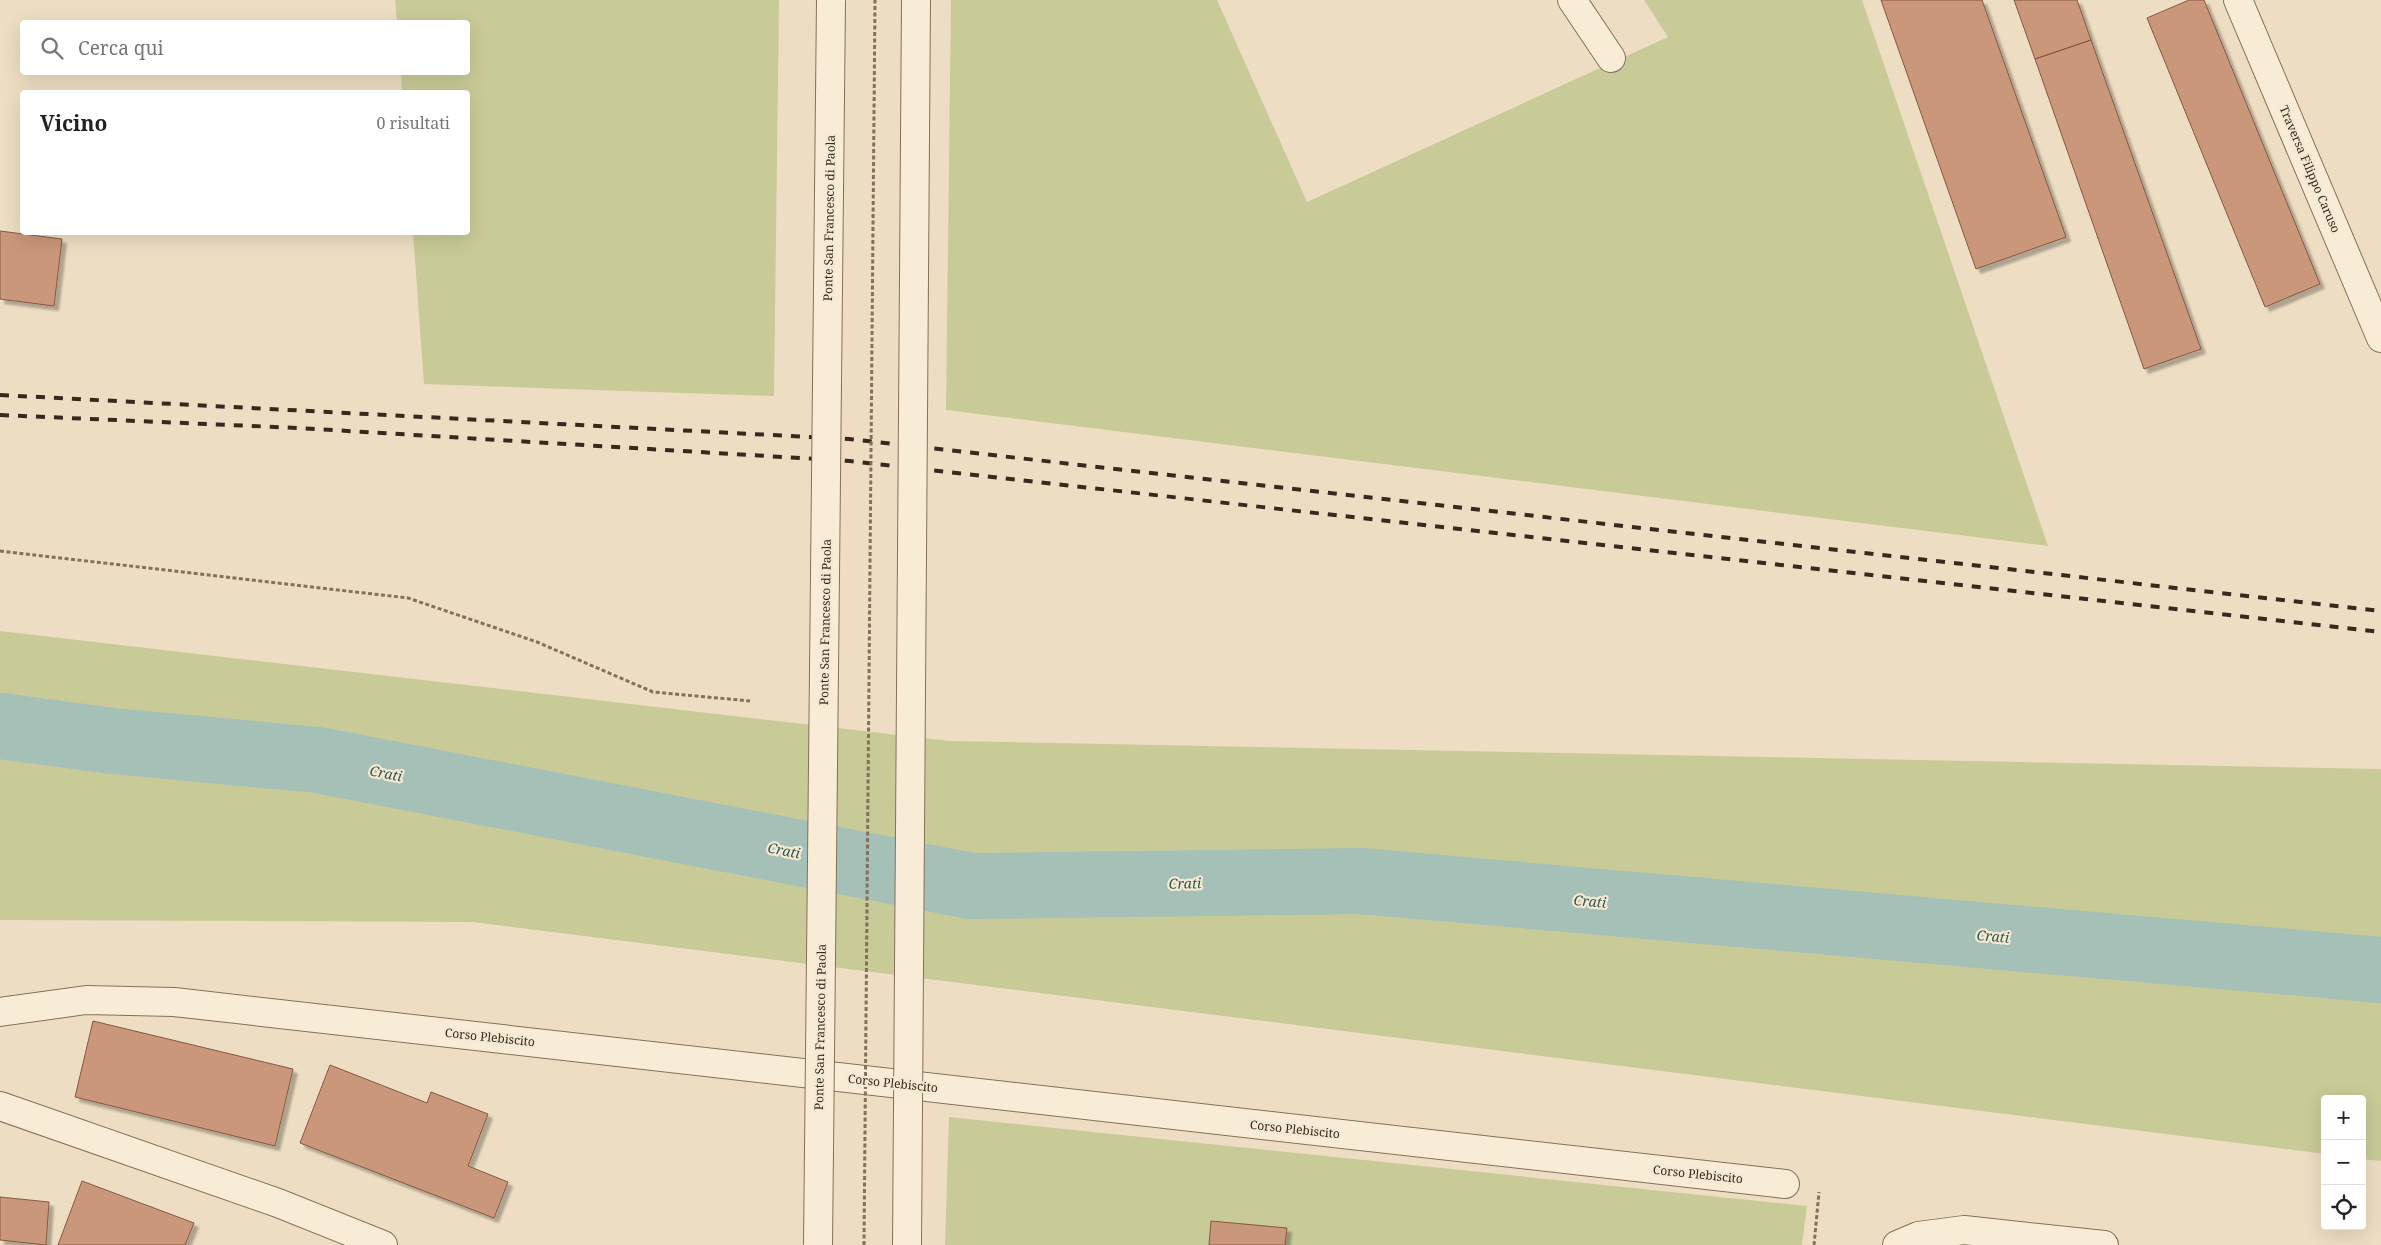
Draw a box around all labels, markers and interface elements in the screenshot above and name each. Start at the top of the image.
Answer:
search box [20,20,470,75]
icon: search [38,34,66,62]
text: Cerca qui [78,35,164,61]
street label: Traversa Filippo Caruso [2275,103,2345,235]
text: Vicino [40,109,107,137]
text: 0 risultati [377,112,450,134]
street label: Ponte San Francesco di Paola [819,135,839,301]
street label: Ponte San Francesco di Paola [815,539,835,705]
water label: Crati [368,761,405,786]
water label: Crati [766,838,803,863]
water label: Crati [1169,873,1202,893]
water label: Crati [1573,890,1608,912]
water label: Crati [1976,925,2011,947]
street label: Ponte San Francesco di Paola [810,944,830,1110]
street label: Corso Plebiscito [444,1024,536,1050]
street label: Corso Plebiscito [847,1070,939,1096]
map controls [2321,1095,2366,1230]
button: + [2321,1095,2366,1140]
street label: Corso Plebiscito [1249,1116,1341,1142]
button: − [2321,1140,2366,1185]
street label: Corso Plebiscito [1652,1161,1744,1187]
button: locate [2321,1185,2366,1230]

